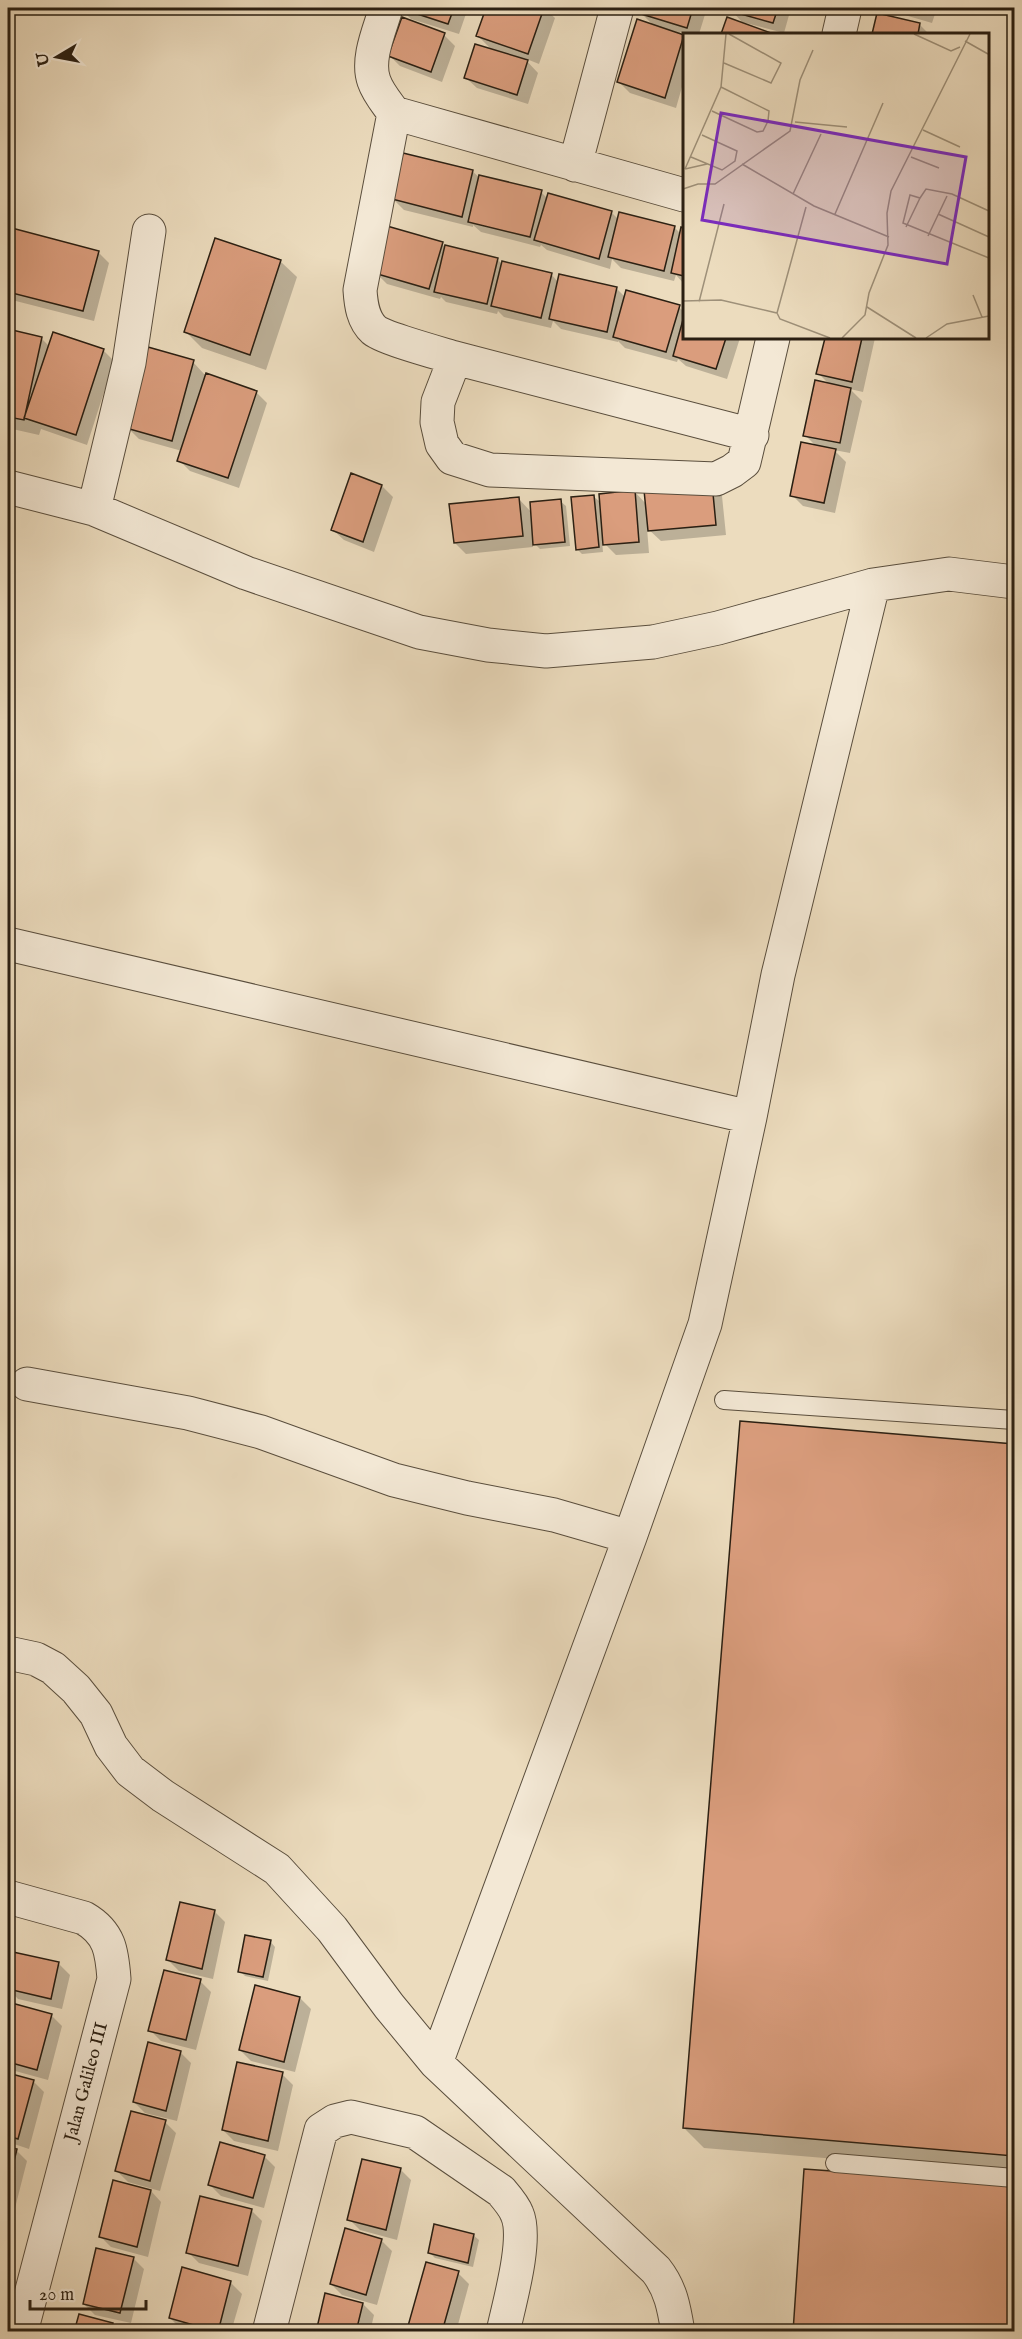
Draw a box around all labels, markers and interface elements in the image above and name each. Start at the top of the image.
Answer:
north arrow [27,27,87,87]
inset map [683,33,989,339]
text: U [33,50,55,69]
street label: Jalan Galileo III [59,2020,114,2146]
scale bar [30,2273,146,2311]
text: 20 m [39,2284,74,2307]

